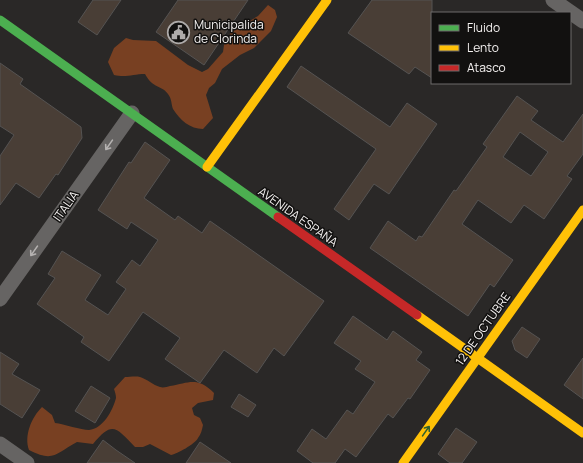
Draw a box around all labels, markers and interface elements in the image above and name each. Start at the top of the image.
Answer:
legend [431,12,571,84]
place label: Municipalida de Clorinda [194,16,264,47]
public building icon: Municipalida de Clorinda [165,19,191,45]
text: Fluido [467,19,500,36]
text: Lento [467,39,499,56]
text: Atasco [467,59,506,76]
one-way arrow [105,140,113,151]
street label: AVENIDA ESPAÑA [255,183,342,251]
street label: ITALIA [49,187,82,224]
one-way arrow [30,246,38,257]
street label: 12 DE OCTUBRE [451,289,514,369]
one-way arrow [422,426,430,437]

